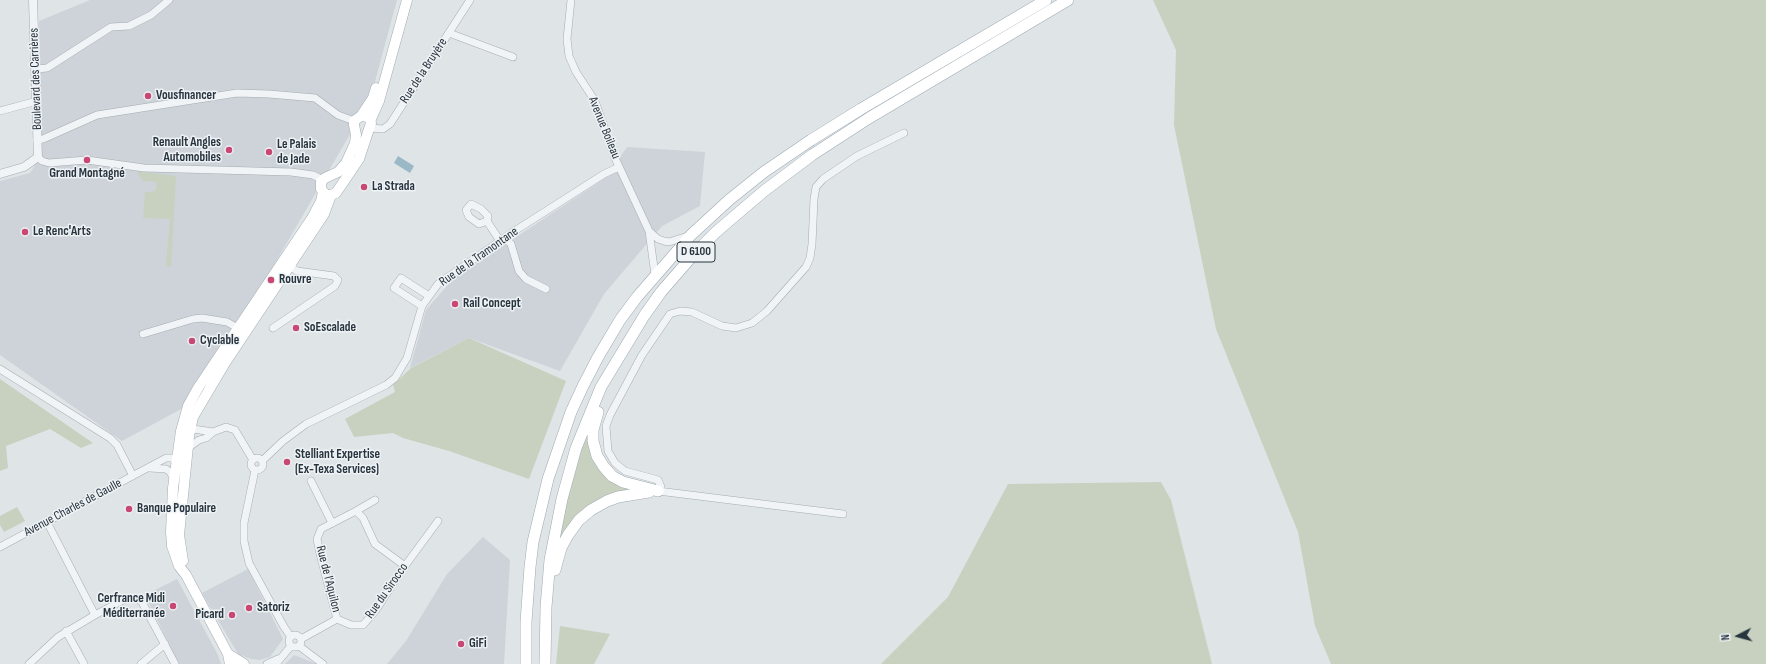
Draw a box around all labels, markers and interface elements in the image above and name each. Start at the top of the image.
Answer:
street label: Boulevard des Carrières [26,28,46,130]
street label: Rue de la Bruyère [397,35,451,107]
place label: Vousfinancer [156,88,216,104]
marker: Vousfinancer [143,91,153,101]
street label: Avenue Boileau [584,95,624,161]
place label: Renault Angles Automobiles [153,135,221,166]
place label: Le Palais de Jade [277,137,316,168]
marker: Renault Angles Automobiles [224,145,234,155]
marker: Le Palais de Jade [264,147,274,157]
marker: Grand Montagné [82,155,92,165]
place label: Grand Montagné [49,166,125,182]
place label: La Strada [372,179,415,195]
marker: La Strada [359,182,369,192]
place label: Le Renc'Arts [33,224,91,240]
street label: Rue de la Tramontane [436,224,522,290]
marker: Le Renc'Arts [20,227,30,237]
road number: D 6100 [677,242,715,262]
place label: Rouvre [279,272,311,288]
marker: Rouvre [266,275,276,285]
place label: Rail Concept [463,296,521,312]
marker: Rail Concept [450,299,460,309]
place label: SoEscalade [304,320,356,336]
marker: SoEscalade [291,323,301,333]
place label: Cyclable [200,333,239,349]
marker: Cyclable [187,336,197,346]
place label: Stelliant Expertise (Ex-Texa Services) [295,447,380,478]
marker: Stelliant Expertise (Ex-Texa Services) [282,457,292,467]
street label: Avenue Charles de Gaulle [21,476,125,540]
place label: Banque Populaire [137,501,216,517]
marker: Banque Populaire [124,504,134,514]
street label: Rue de l'Aquilon [312,544,344,614]
street label: Rue du Sirocco [362,560,412,622]
place label: Cerfrance Midi Méditerranée [97,591,165,622]
place label: Satoriz [257,600,290,616]
marker: Cerfrance Midi Méditerranée [168,601,178,611]
marker: Satoriz [244,603,254,613]
place label: Picard [195,607,224,623]
marker: Picard [227,610,237,620]
north arrow [1718,616,1758,656]
text: N [1719,634,1732,641]
place label: GiFi [469,636,487,652]
marker: GiFi [456,639,466,649]

